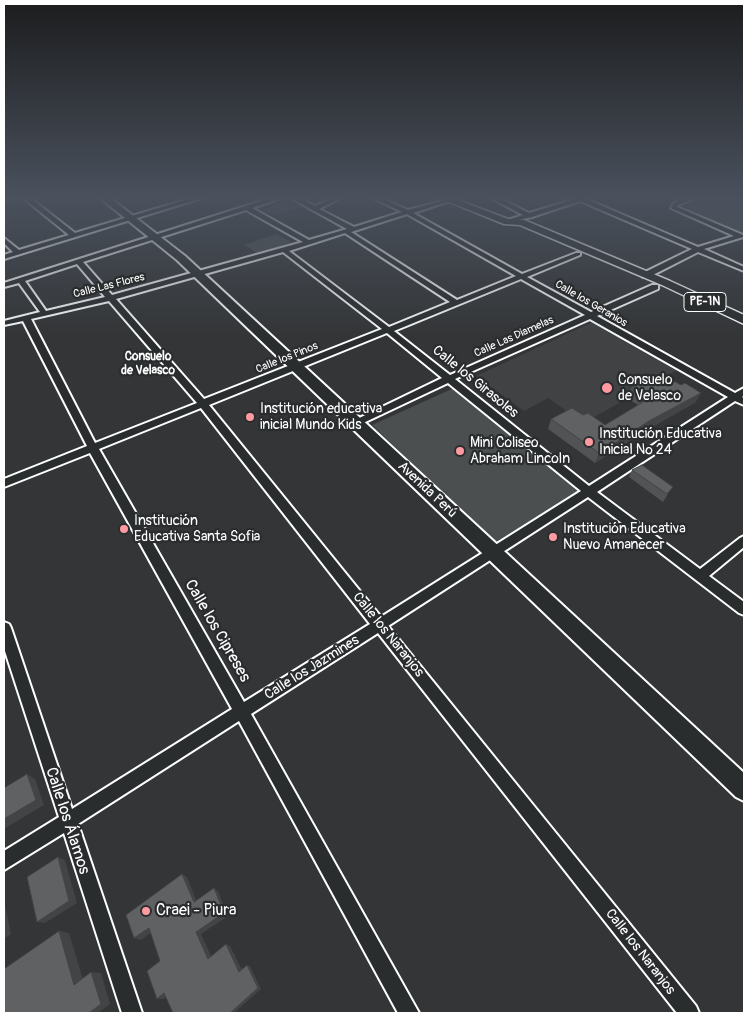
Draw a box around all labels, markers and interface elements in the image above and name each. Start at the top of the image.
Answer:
street label: Calle Las Flores [72,271,146,301]
street label: Calle los Geranios [553,278,629,330]
road number: PE-1N [684,292,726,312]
street label: Calle Las Diamelas [472,314,556,360]
street label: Calle los Pinos [254,340,320,376]
street label: Calle los Girasoles [429,342,521,422]
district label: Consuelo de Velasco [121,350,175,378]
place label: Consuelo de Velasco [618,372,681,404]
marker: Consuelo de Velasco [600,381,614,395]
place label: Institución educativa inicial Mundo Kids [260,401,382,434]
marker: Institución educativa inicial Mundo Kids [244,411,256,423]
place label: Institución Educativa Inicial Nº 24 [599,426,722,458]
place label: Mini Coliseo Abraham Lincoln [470,435,570,468]
marker: Institución Educativa Inicial Nº 24 [583,436,595,448]
marker: Mini Coliseo Abraham Lincoln [454,445,466,457]
street label: Avenida Perú [394,458,460,522]
place label: Institución Educativa Santa Sofia [134,513,260,546]
place label: Institución Educativa Nuevo Amanecer [563,521,686,554]
marker: Institución Educativa Santa Sofia [118,523,130,535]
marker: Institución Educativa Nuevo Amanecer [547,531,559,543]
street label: Calle los Cipreses [180,576,254,686]
street label: Calle los Naranjos [349,589,427,681]
street label: Calle los Jazmines [262,632,362,704]
street label: Calle los Álamos [41,765,93,877]
place label: Craei - Piura [156,901,236,921]
marker: Craei - Piura [140,905,152,917]
street label: Calle los Naranjos [601,906,679,998]

